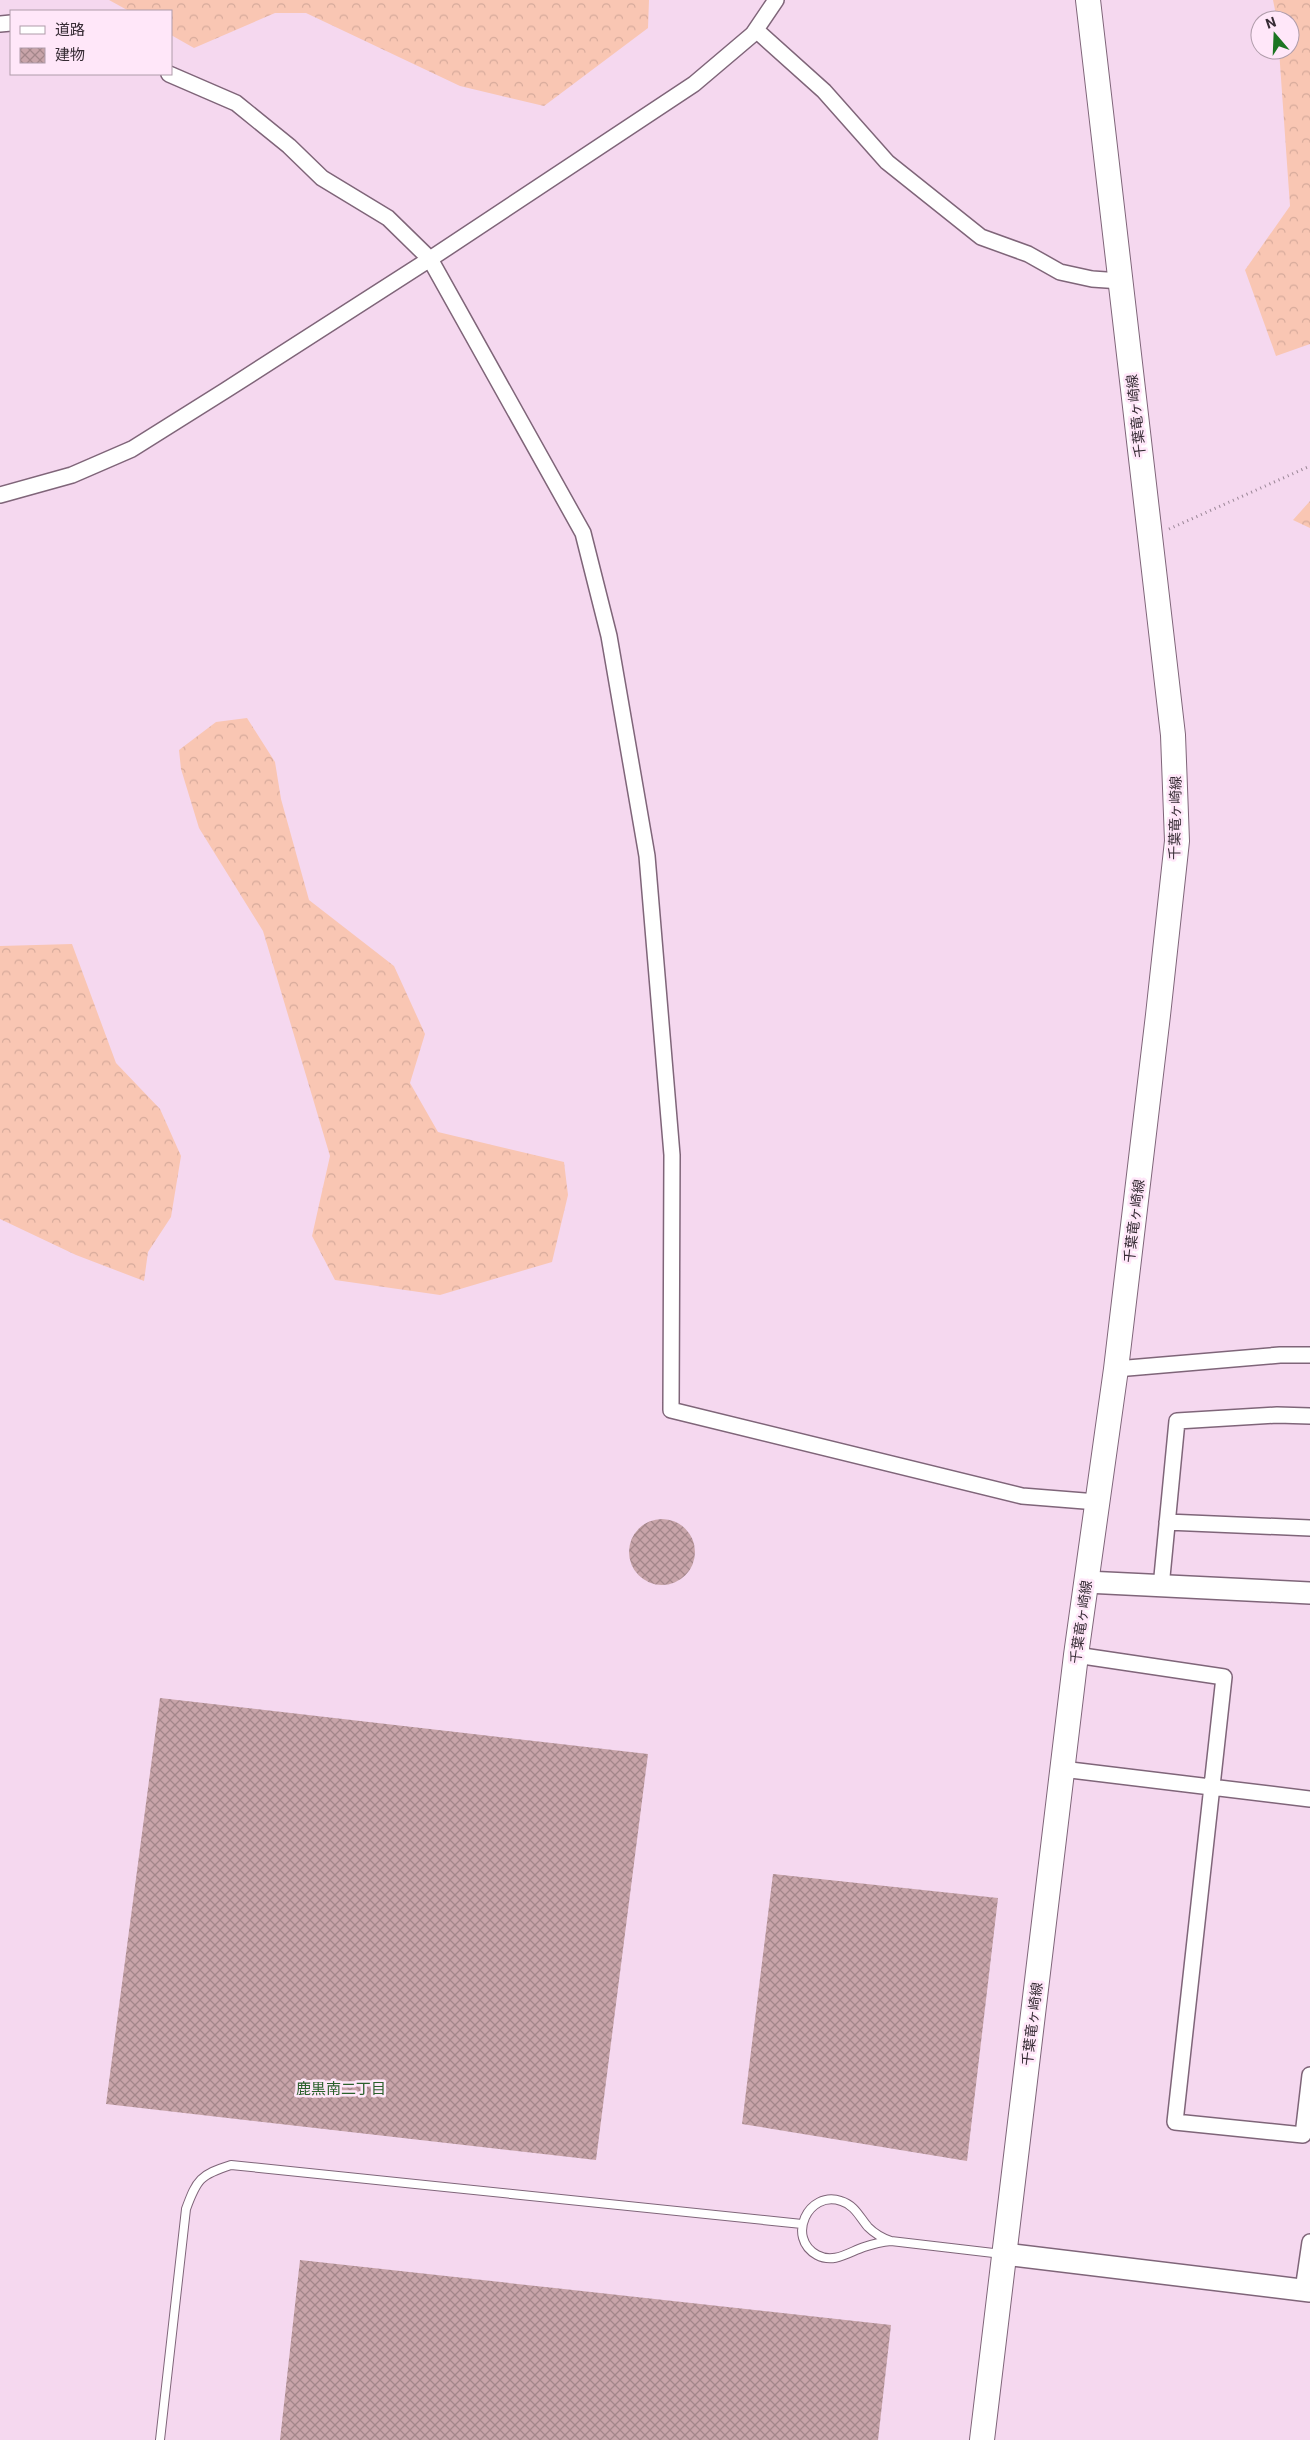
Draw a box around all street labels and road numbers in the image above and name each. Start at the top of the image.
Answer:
street label: 千葉竜ヶ崎線 [1124,373,1148,459]
street label: 千葉竜ヶ崎線 [1166,776,1184,860]
street label: 千葉竜ヶ崎線 [1121,1178,1147,1264]
street label: 千葉竜ヶ崎線 [1067,1579,1095,1665]
street label: 千葉竜ヶ崎線 [1019,1981,1045,2067]

